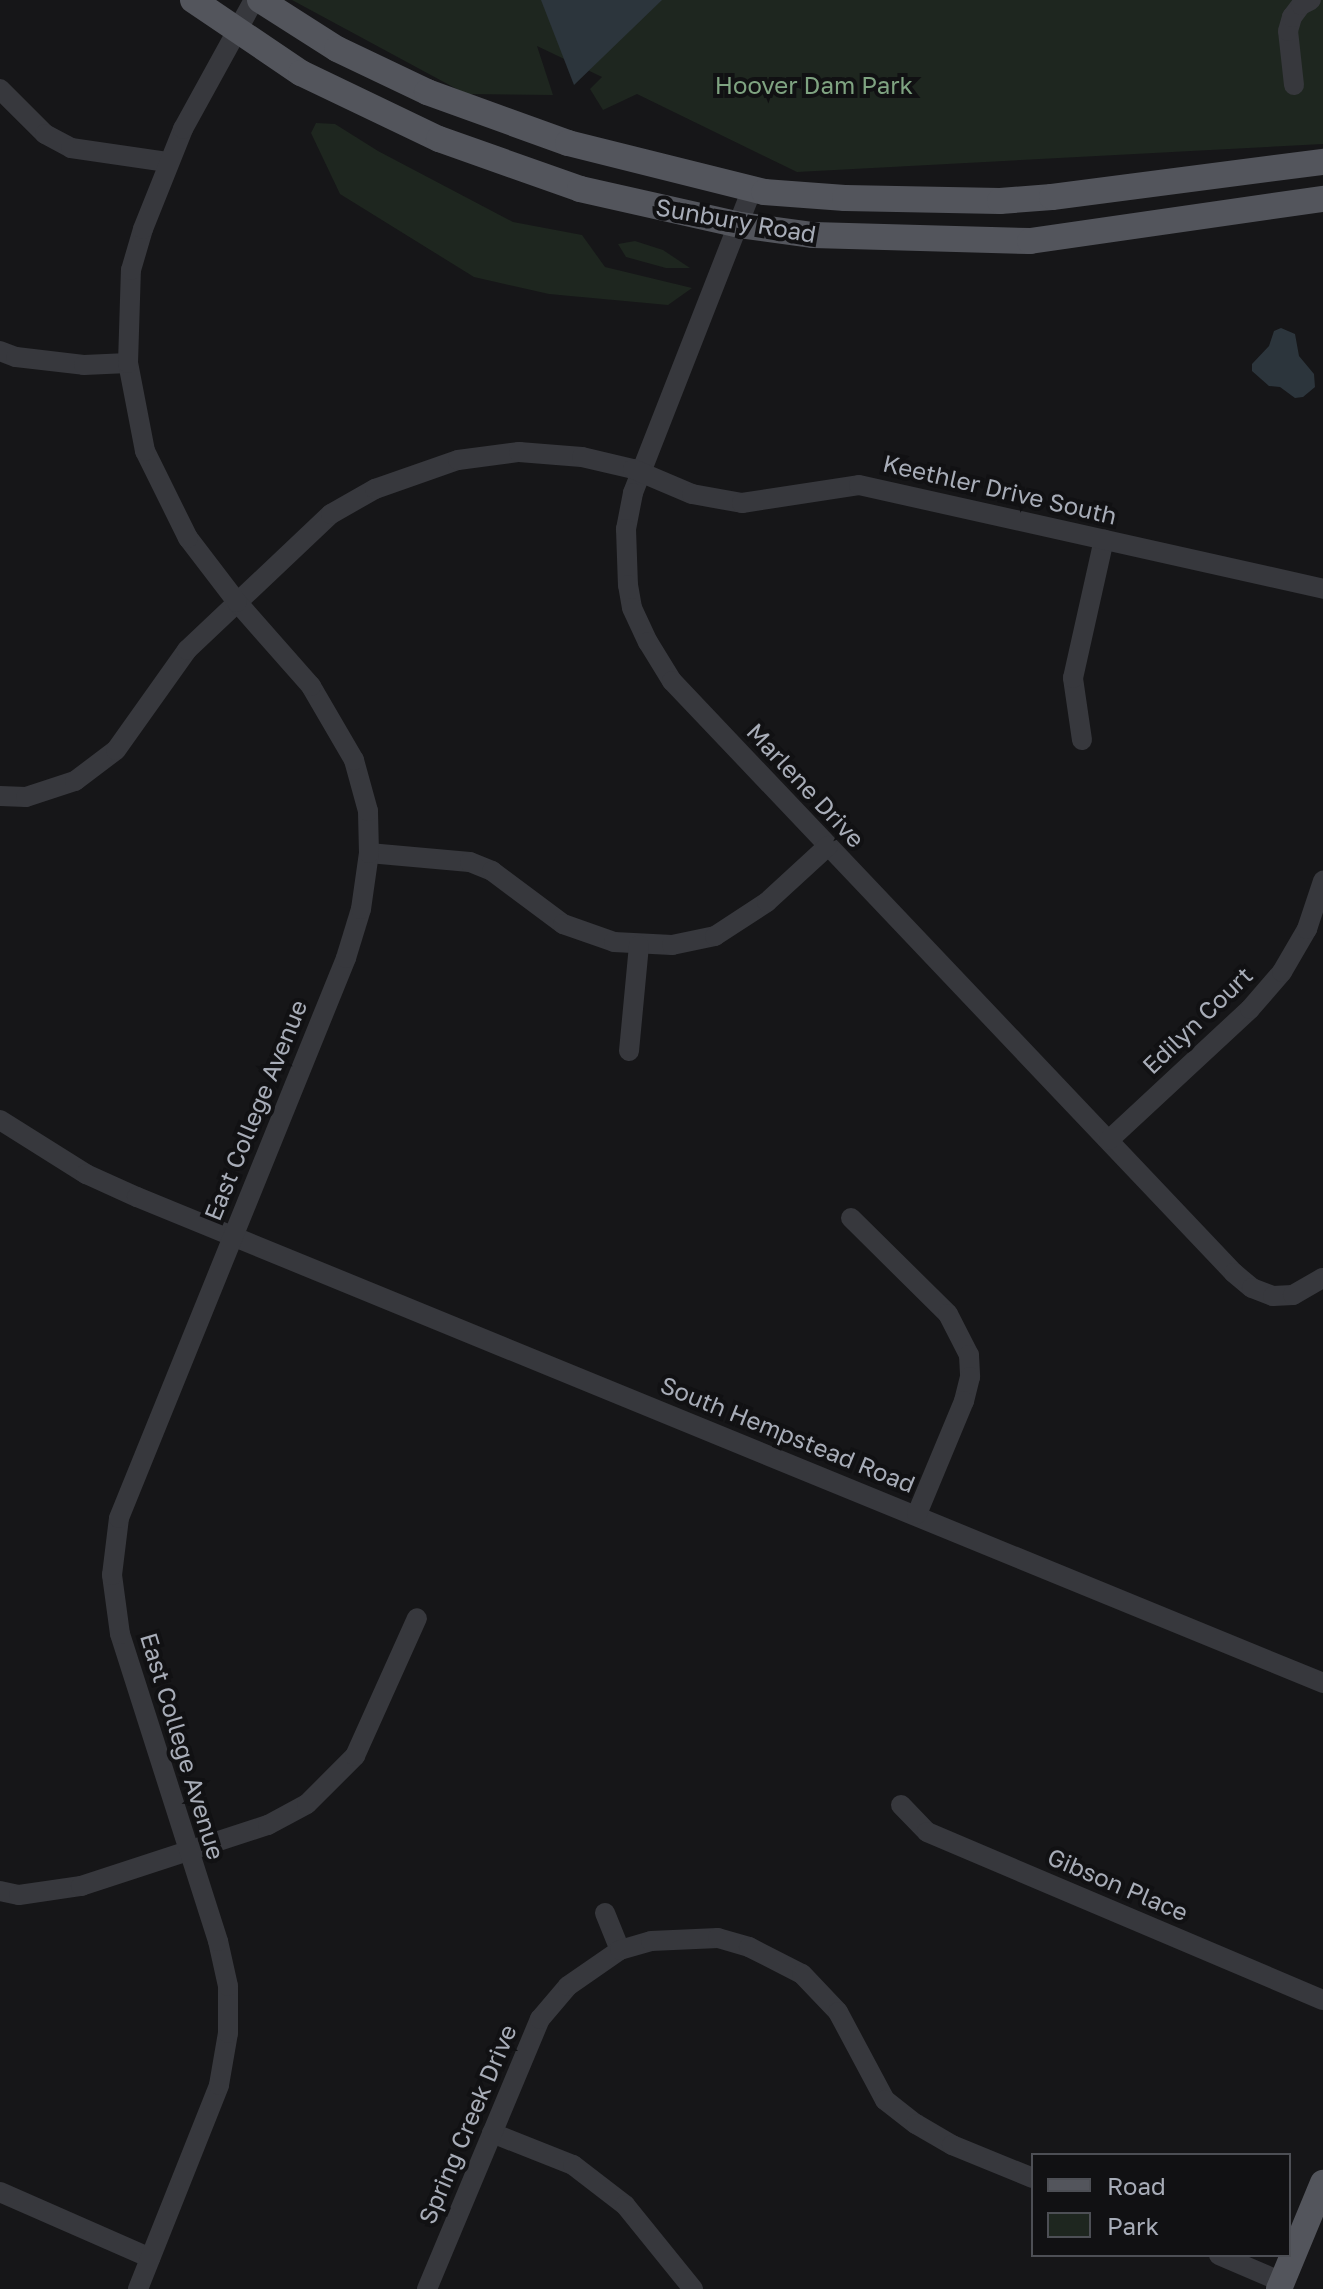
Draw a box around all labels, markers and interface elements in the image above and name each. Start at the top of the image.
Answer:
park label: Hoover Dam Park [715,71,913,99]
street label: Sunbury Road [654,192,818,248]
street label: Keethler Drive South [880,448,1120,530]
street label: Marlene Drive [741,717,871,853]
street label: Edilyn Court [1136,960,1258,1080]
street label: East College Avenue [198,995,312,1225]
street label: South Hempstead Road [656,1370,920,1498]
street label: East College Avenue [135,1629,231,1863]
street label: Gibson Place [1043,1841,1193,1927]
street label: Spring Creek Drive [412,2020,522,2228]
legend [1031,2153,1291,2257]
text: Road [1107,2171,1166,2200]
text: Park [1107,2211,1159,2240]

